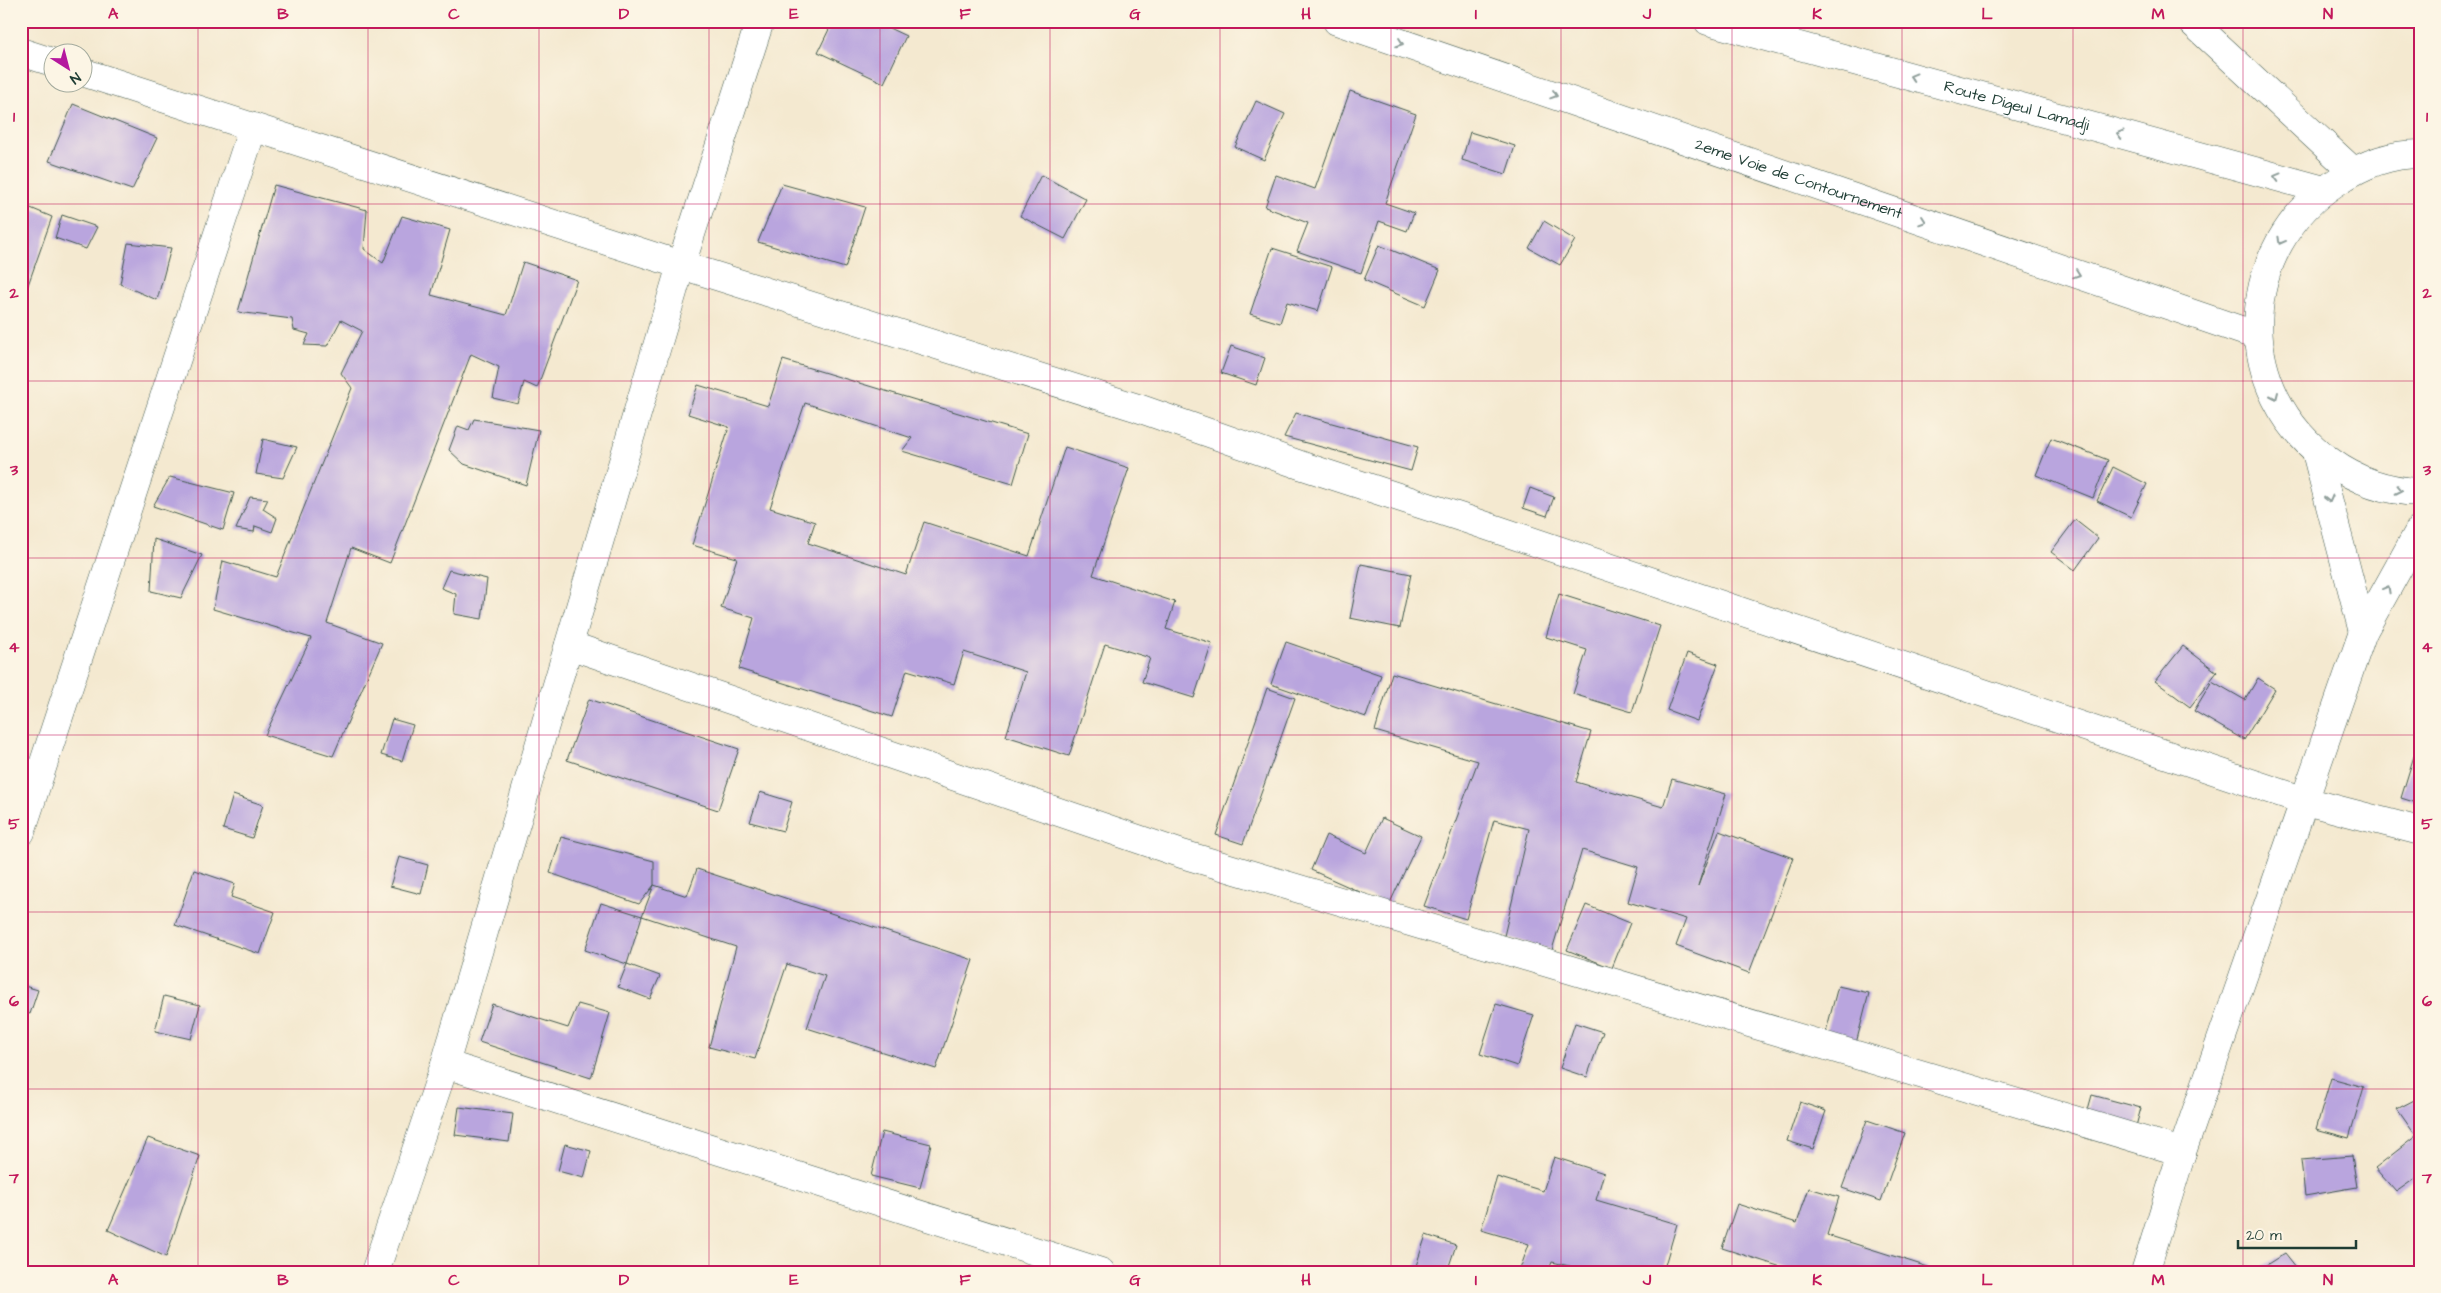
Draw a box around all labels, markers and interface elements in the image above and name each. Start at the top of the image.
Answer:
text: A [108,3,119,25]
text: B [277,3,289,25]
text: C [448,3,460,25]
text: D [619,3,630,25]
text: E [789,3,799,25]
text: F [959,3,971,25]
text: G [1129,3,1141,25]
text: H [1301,3,1311,25]
text: I [1475,3,1477,25]
text: J [1642,3,1652,25]
text: K [1812,3,1822,25]
text: L [1981,3,1993,25]
text: M [2151,3,2165,25]
text: N [2323,3,2333,25]
one-way arrow [1395,37,1404,47]
north arrow [42,42,92,92]
text: N [65,67,84,89]
one-way arrow [1909,73,1918,83]
street label: Route Digeul Lamadji [1941,75,2092,136]
one-way arrow [1549,89,1557,99]
text: 1 [13,106,16,128]
text: 1 [2426,106,2429,128]
one-way arrow [2116,129,2125,140]
street label: 2eme Voie de Contournement [1692,133,1906,225]
one-way arrow [2274,172,2282,182]
one-way arrow [1918,216,1926,226]
one-way arrow [2277,235,2287,244]
one-way arrow [2072,268,2080,278]
text: 2 [8,282,19,304]
text: 2 [2421,282,2432,304]
one-way arrow [2268,391,2279,400]
text: 3 [9,459,19,481]
text: 3 [2422,459,2432,481]
one-way arrow [2395,484,2404,495]
one-way arrow [2323,495,2333,503]
one-way arrow [2380,586,2390,595]
text: 4 [9,636,20,658]
text: 4 [2422,636,2433,658]
text: 5 [8,813,20,835]
text: 5 [2421,813,2433,835]
text: 6 [9,990,19,1012]
text: 6 [2422,990,2432,1012]
text: 7 [8,1167,19,1189]
text: 7 [2421,1167,2432,1189]
scale bar [2238,1218,2356,1250]
text: 20 m [2246,1225,2282,1246]
text: A [108,1269,119,1291]
text: B [277,1269,289,1291]
text: C [448,1269,460,1291]
text: D [619,1269,630,1291]
text: E [789,1269,799,1291]
text: F [959,1269,971,1291]
text: G [1129,1269,1141,1291]
text: H [1301,1269,1311,1291]
text: I [1475,1269,1477,1291]
text: J [1642,1269,1652,1291]
text: K [1812,1269,1822,1291]
text: L [1981,1269,1993,1291]
text: M [2151,1269,2165,1291]
text: N [2323,1269,2333,1291]

